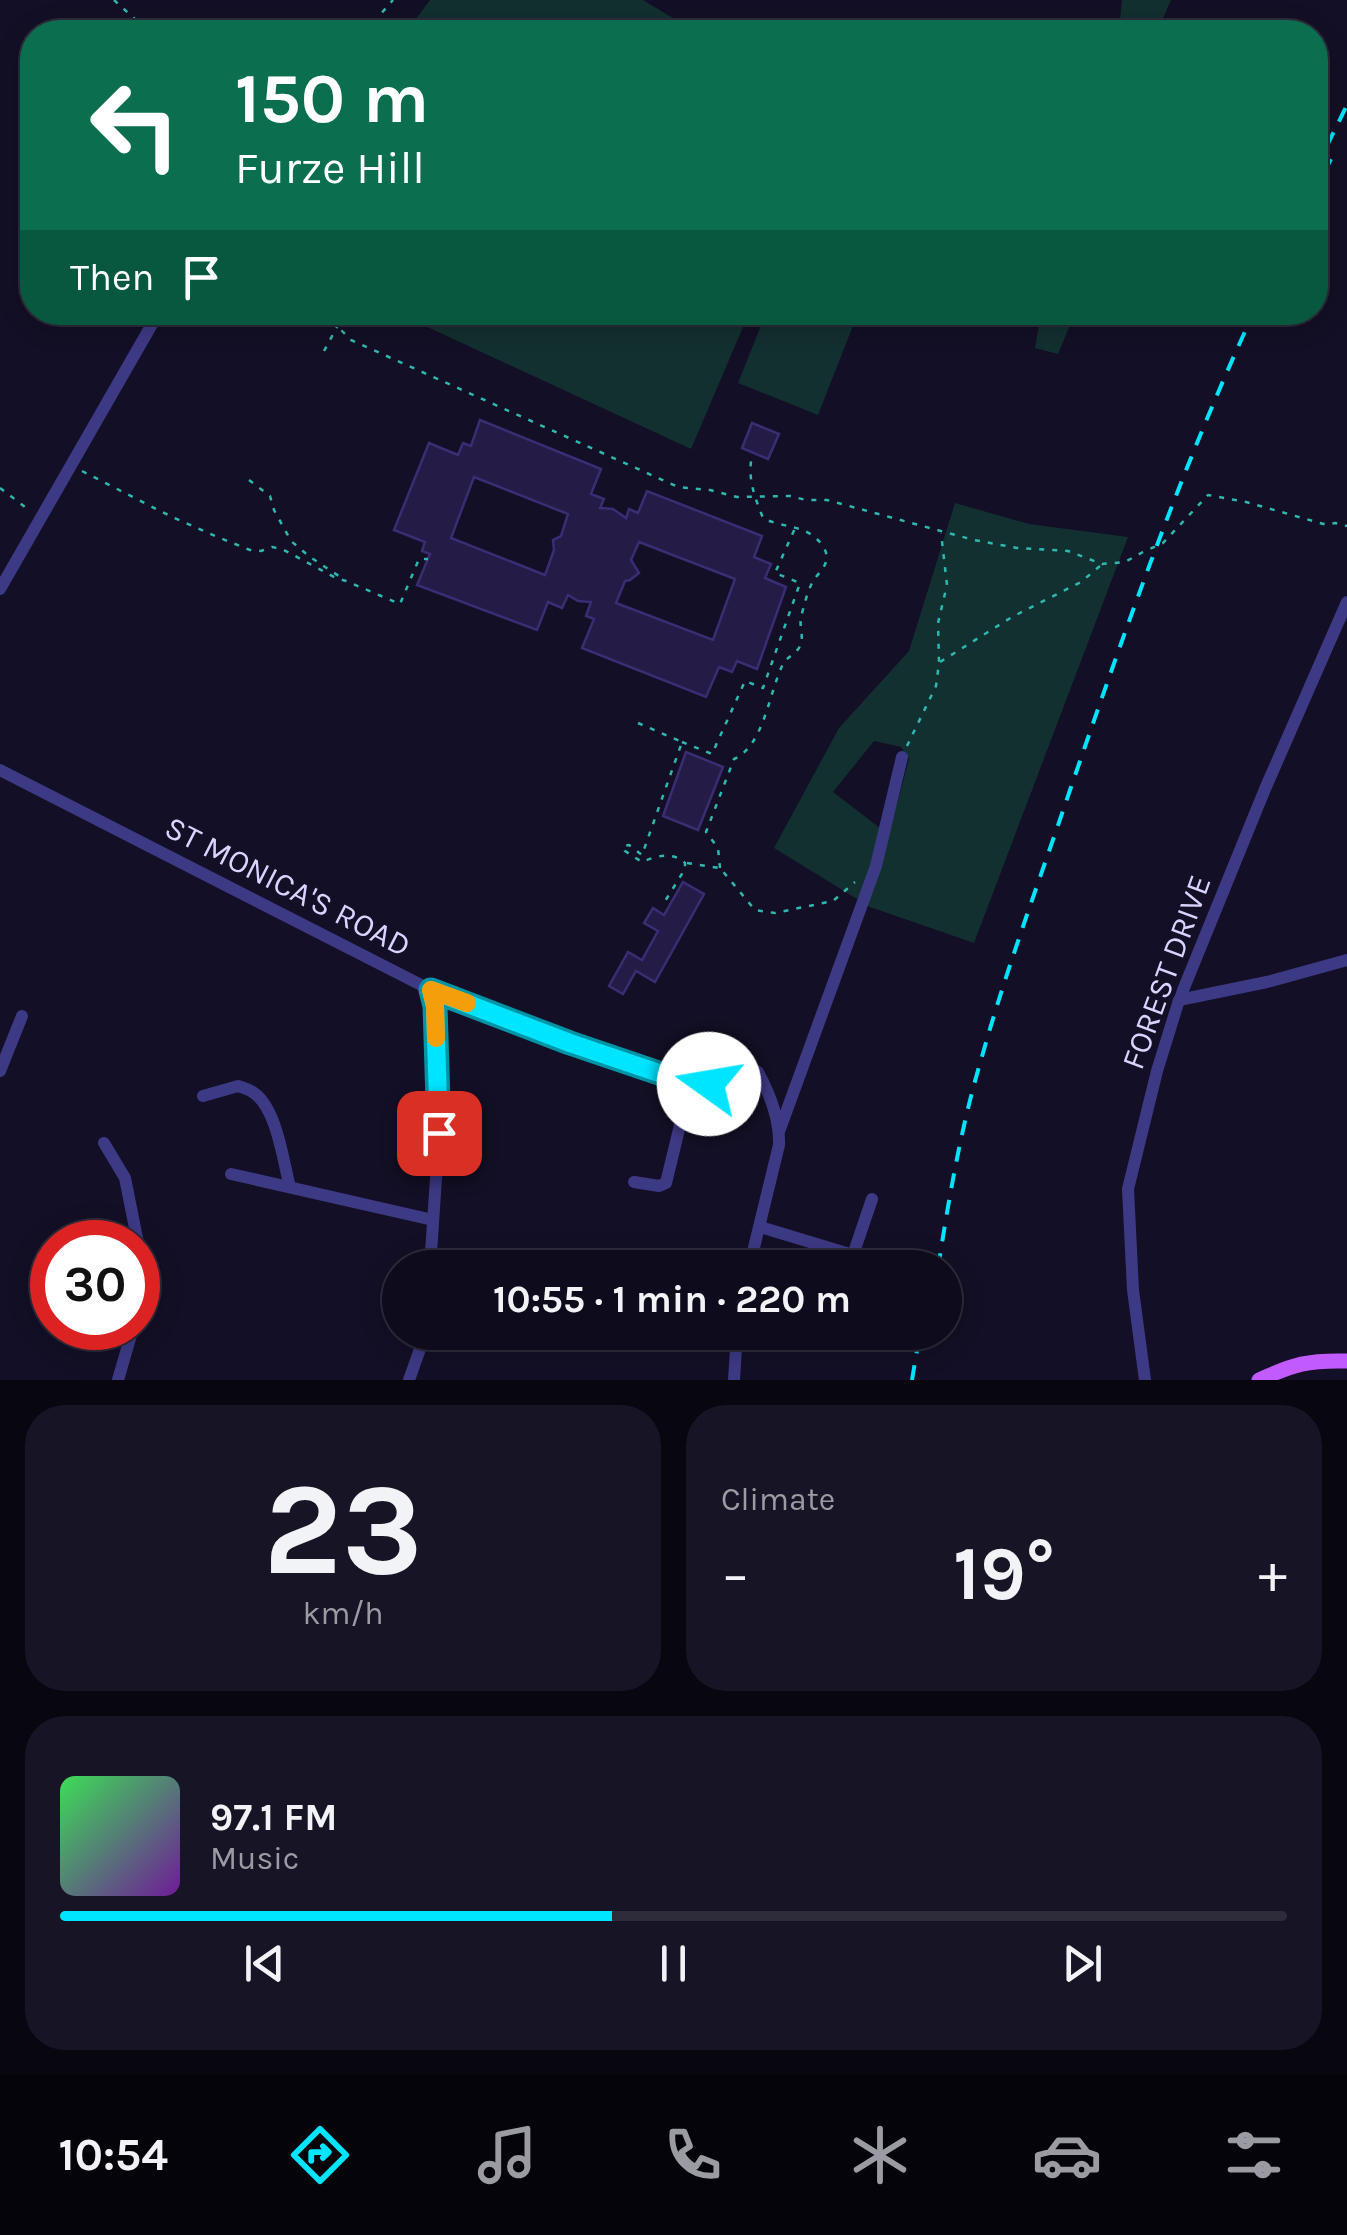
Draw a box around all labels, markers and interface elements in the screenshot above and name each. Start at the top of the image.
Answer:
text: 150 m [235,58,429,140]
icon: left [70,60,200,190]
text: Furze Hill [235,142,425,194]
icon: arrive [174,250,229,305]
text: Then [70,255,154,300]
street label: ST MONICA'S ROAD [159,809,417,964]
street label: FOREST DRIVE [1114,870,1219,1074]
position arrow [657,1032,761,1136]
pin [397,1091,482,1176]
icon: arrive [412,1106,467,1161]
speed limit sign: 30 [30,1220,160,1350]
text: 10:55 · 1 min · 220 m [493,1277,851,1322]
text: 23 [263,1454,423,1606]
text: Climate [721,1481,835,1518]
text: 19° [953,1530,1055,1618]
text: − [721,1542,750,1606]
text: + [1258,1542,1287,1606]
text: km/h [302,1595,384,1632]
text: 97.1 FM [210,1795,337,1840]
text: Music [210,1840,299,1877]
icon: previous [237,1936,292,1991]
icon: pause [646,1936,701,1991]
icon: next [1055,1936,1110,1991]
icon: directions [285,2120,355,2190]
icon: music [472,2120,542,2190]
icon: phone [658,2120,728,2190]
icon: climate [845,2120,915,2190]
icon: car [1032,2120,1102,2190]
icon: filters [1219,2120,1289,2190]
text: 10:54 [58,2129,168,2181]

